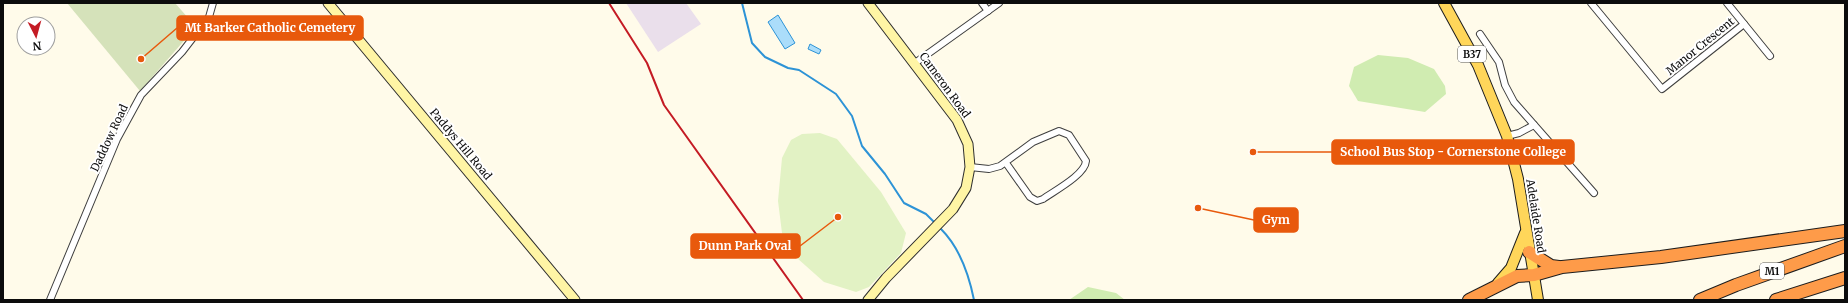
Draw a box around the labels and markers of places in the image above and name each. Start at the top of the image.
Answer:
callout: Mt Barker Catholic Cemetery [177,16,363,40]
callout: School Bus Stop - Cornerstone College [1332,140,1574,164]
callout: Gym [1254,208,1298,232]
callout: Dunn Park Oval [691,234,800,258]

